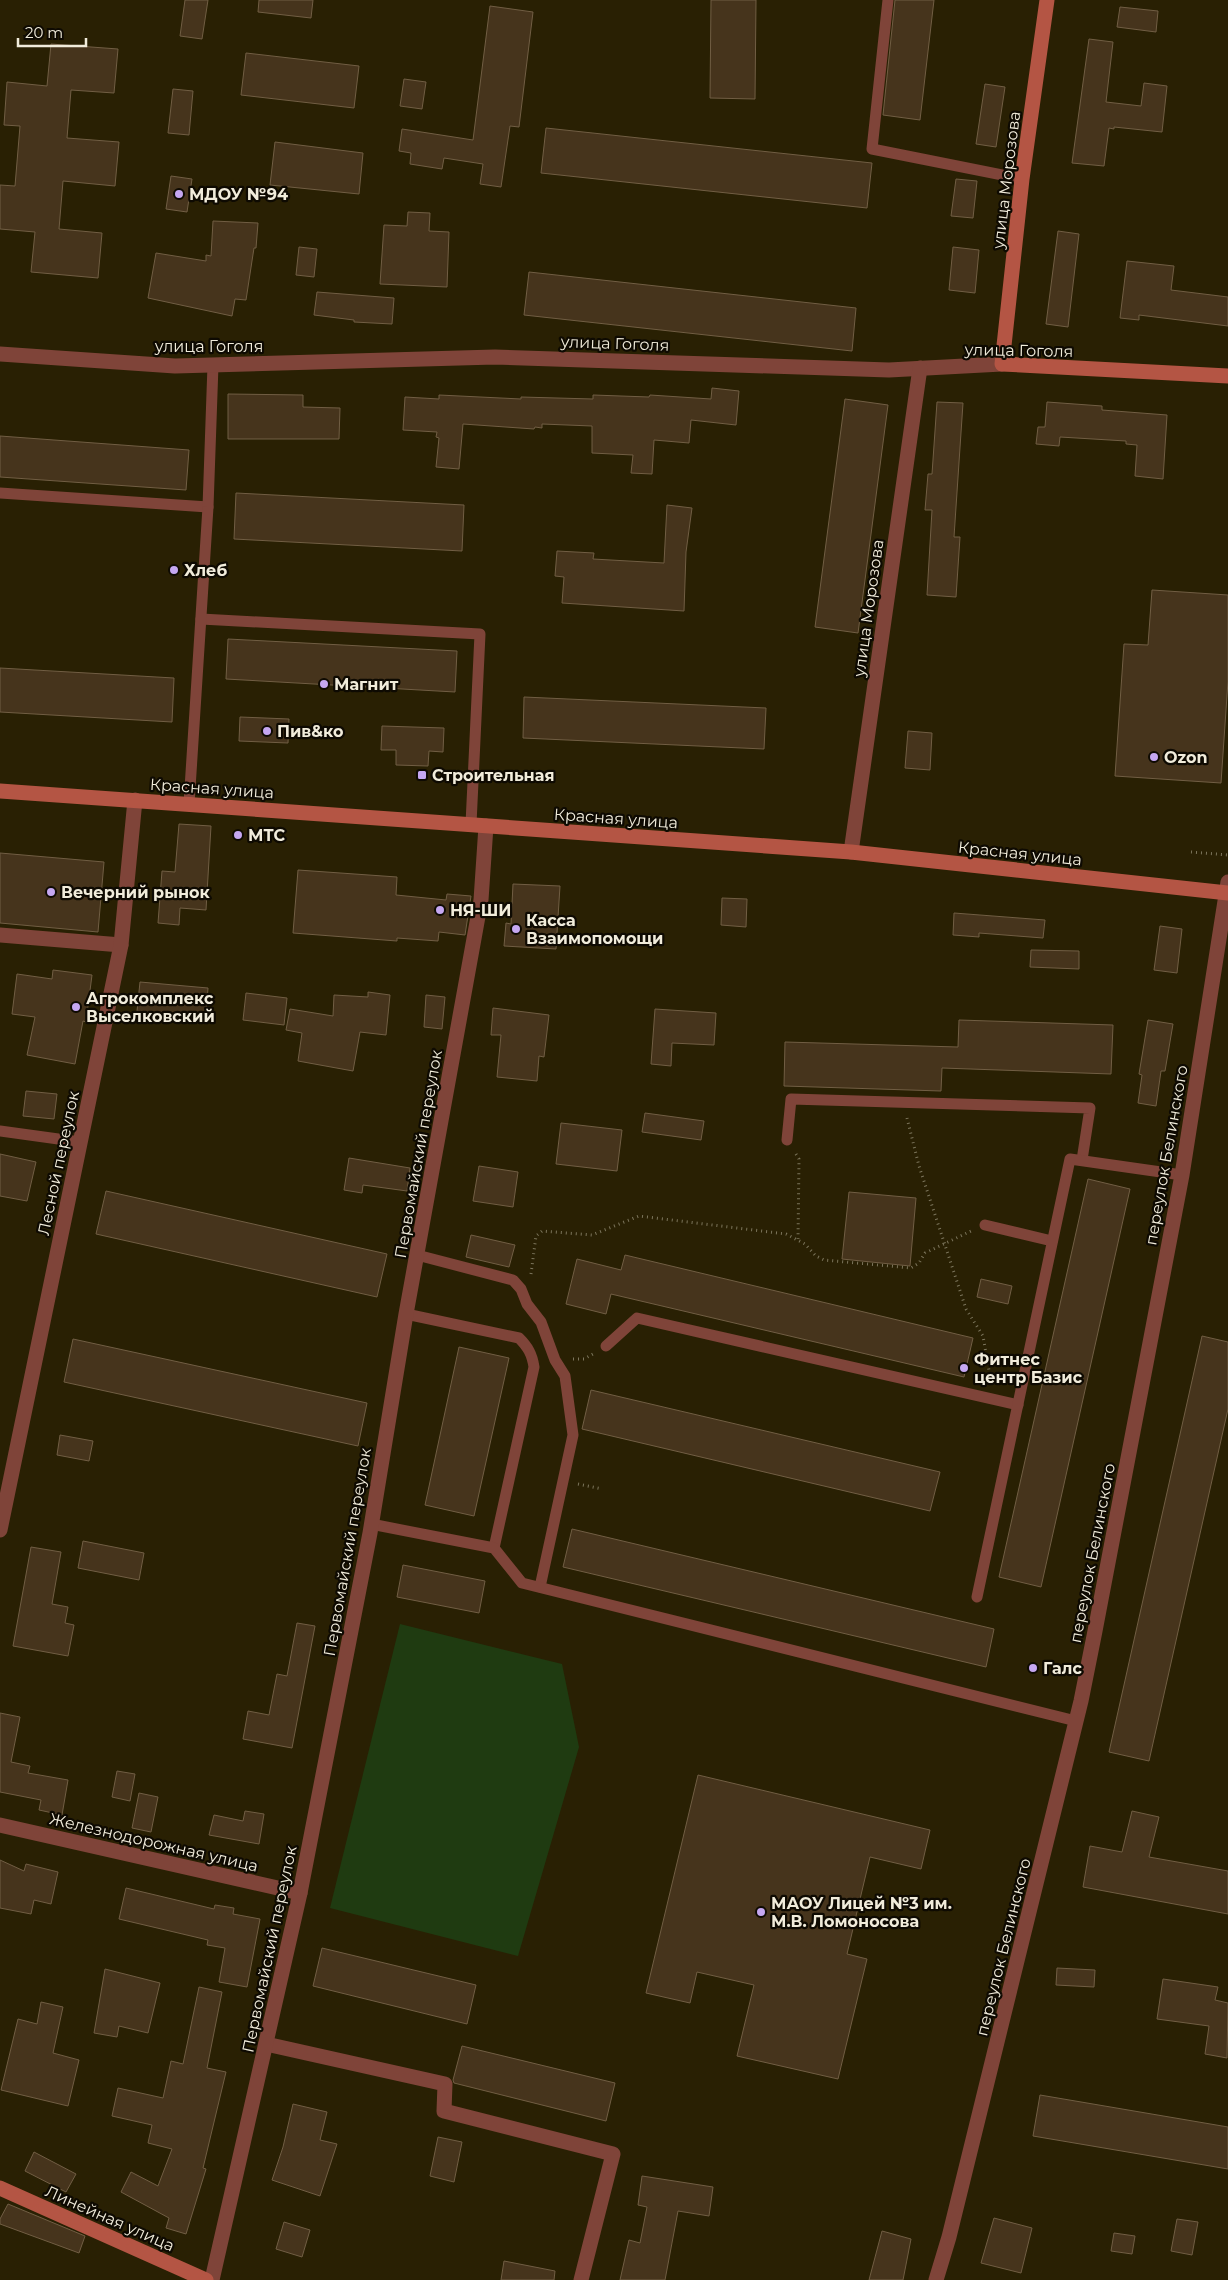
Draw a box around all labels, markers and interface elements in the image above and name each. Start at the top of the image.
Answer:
scale bar [18,15,85,47]
text: 20 m [25,23,63,42]
street label: улица Морозова [988,110,1024,251]
place label: МДОУ №94 [189,185,288,204]
marker: МДОУ №94 [173,188,185,200]
street label: улица Гоголя [559,332,670,355]
street label: улица Гоголя [154,337,263,356]
street label: улица Гоголя [963,340,1074,361]
street label: улица Морозова [849,538,888,679]
place label: Хлеб [184,561,227,580]
marker: Хлеб [168,564,180,576]
place label: Магнит [334,675,399,694]
marker: Магнит [318,678,330,690]
place label: Пив&ко [277,722,343,741]
marker: Пив&ко [261,725,273,737]
place label: Ozon [1164,748,1208,767]
marker: Ozon [1148,751,1160,763]
place label: Строительная [432,766,554,785]
marker: Строительная [416,769,428,781]
street label: Красная улица [149,775,275,802]
street label: Красная улица [553,805,679,832]
place label: МТС [248,826,285,845]
marker: МТС [232,829,244,841]
street label: Красная улица [957,838,1083,869]
place label: Вечерний рынок [61,883,211,902]
marker: Вечерний рынок [45,886,57,898]
place label: НЯ-ШИ [450,901,511,920]
marker: НЯ-ШИ [434,904,446,916]
place label: Касса Взаимопомощи [526,911,663,948]
marker: Касса Взаимопомощи [510,923,522,935]
place label: Агрокомплекс Выселковский [86,989,215,1026]
marker: Агрокомплекс Выселковский [70,1001,82,1013]
street label: Первомайский переулок [391,1048,446,1260]
street label: переулок Белинского [1141,1064,1192,1247]
street label: Лесной переулок [34,1088,83,1237]
place label: Фитнес центр Базис [974,1350,1083,1387]
marker: Фитнес центр Базис [958,1362,970,1374]
street label: Первомайский переулок [320,1446,375,1658]
street label: переулок Белинского [1066,1462,1119,1645]
place label: Галс [1043,1659,1082,1678]
marker: Галс [1027,1662,1039,1674]
street label: Железнодорожная улица [48,1809,260,1876]
street label: Первомайский переулок [238,1843,301,2054]
street label: переулок Белинского [972,1856,1035,2038]
place label: МАОУ Лицей №3 им. М.В. Ломоносова [771,1894,952,1931]
marker: МАОУ Лицей №3 им. М.В. Ломоносова [755,1906,767,1918]
street label: Линейная улица [42,2181,177,2255]

